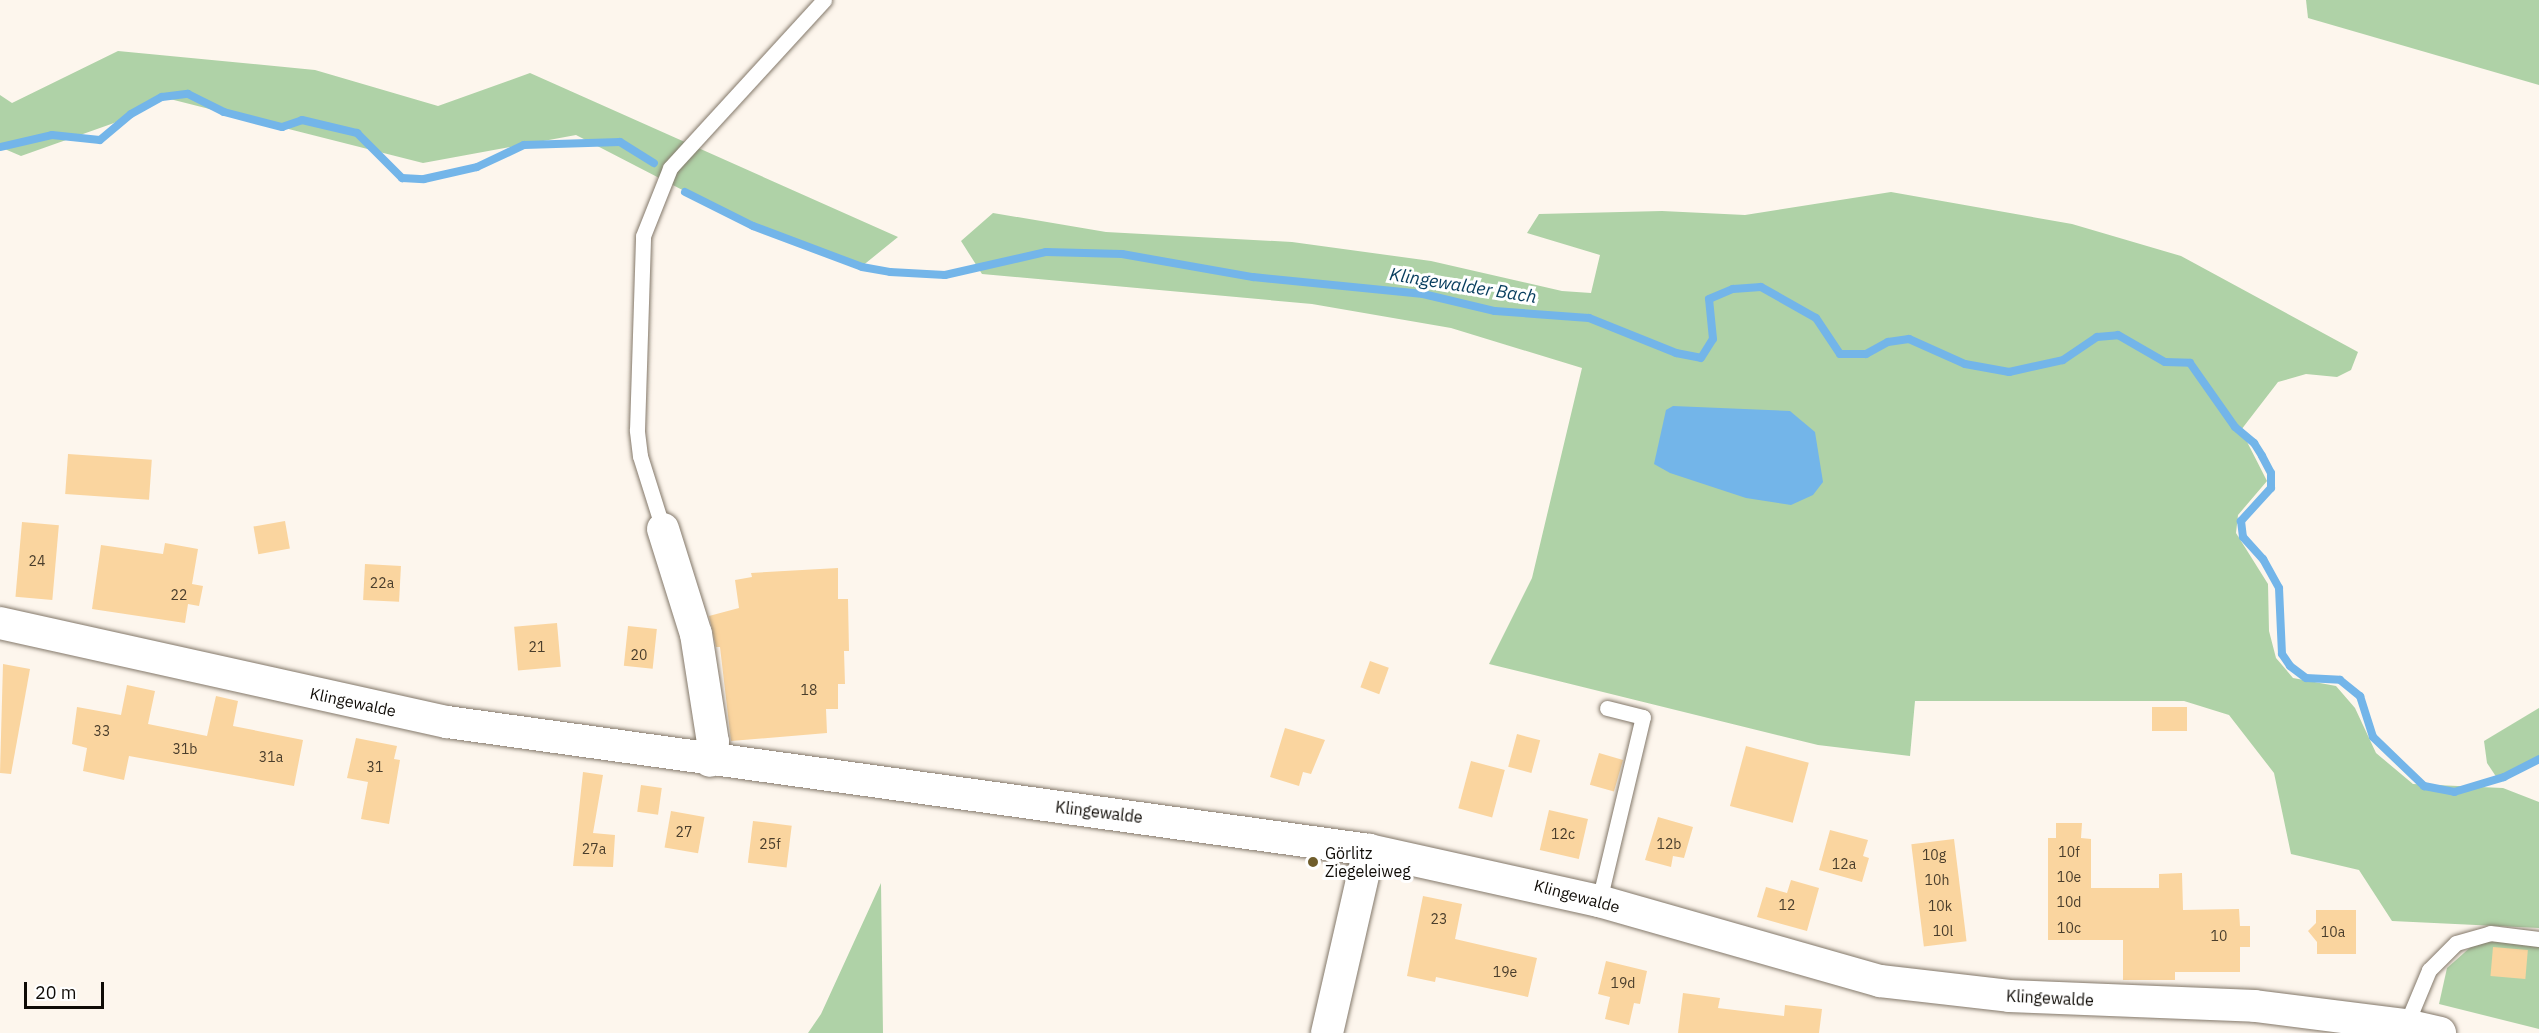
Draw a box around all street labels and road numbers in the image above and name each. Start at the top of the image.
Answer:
street label: Klingewalde [308,683,398,721]
street label: Klingewalde [1054,797,1144,827]
street label: Klingewalde [1532,875,1622,917]
street label: Klingewalde [2006,986,2094,1010]

